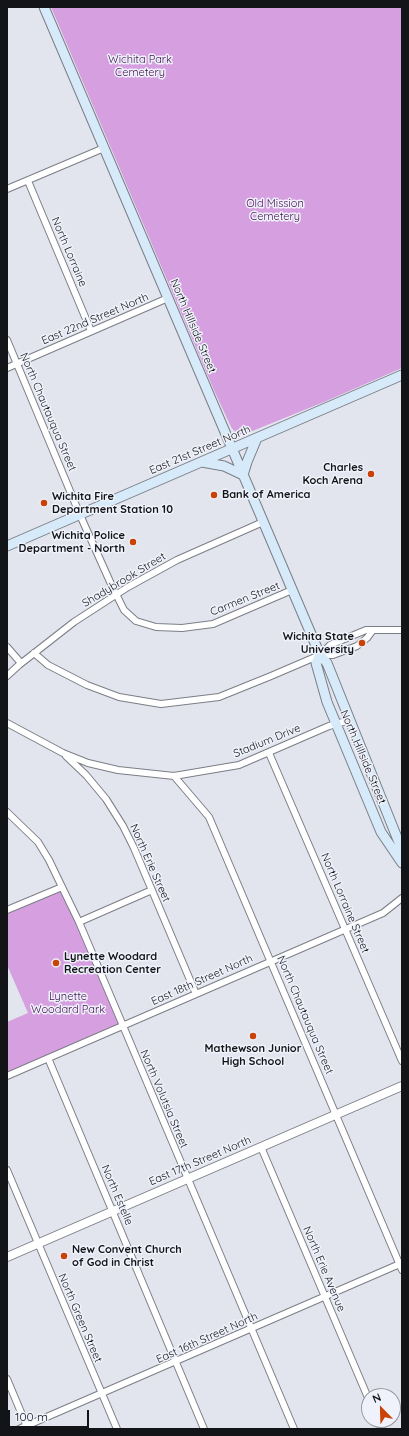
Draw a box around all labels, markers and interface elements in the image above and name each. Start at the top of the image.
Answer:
park label: Wichita Park Cemetery [108,53,172,79]
park label: Old Mission Cemetery [246,197,304,223]
street label: North Lorraine [48,215,90,289]
street label: North Hillside Street [167,277,219,375]
street label: East 22nd Street North [40,290,150,348]
street label: North Chautauqua Street [17,351,79,473]
street label: East 21st Street North [147,423,253,477]
place label: Charles Koch Arena [302,461,363,487]
marker: Charles Koch Arena [366,469,376,479]
place label: Bank of America [222,488,310,502]
place label: Wichita Fire Department Station 10 [52,490,173,516]
marker: Bank of America [209,490,219,500]
marker: Wichita Fire Department Station 10 [39,498,49,508]
place label: Wichita Police Department - North [19,529,125,555]
marker: Wichita Police Department - North [128,537,138,547]
street label: Shadybrook Street [80,550,168,610]
street label: Carmen Street [208,579,282,619]
place label: Wichita State University [283,630,354,656]
marker: Wichita State University [357,638,367,648]
street label: North Hillside Street [337,708,389,806]
street label: Stadium Drive [231,722,303,760]
street label: North Erie Street [127,822,173,904]
street label: North Lorraine Street [318,851,372,955]
place label: Lynette Woodard Recreation Center [64,950,161,976]
street label: East 18th Street North [149,952,255,1008]
street label: North Chautauqua Street [274,954,336,1076]
marker: Lynette Woodard Recreation Center [51,958,61,968]
park label: Lynette Woodard Park [31,990,105,1016]
marker: Mathewson Junior High School [248,1031,258,1041]
place label: Mathewson Junior High School [205,1042,301,1068]
street label: North Volutsia Street [137,1048,191,1150]
street label: East 17th Street North [147,1134,253,1188]
street label: North Estelle [98,1163,136,1227]
street label: North Erie Avenue [300,1224,348,1314]
place label: New Convent Church of God in Christ [72,1243,182,1269]
marker: New Convent Church of God in Christ [59,1251,69,1261]
street label: North Green Street [55,1272,105,1364]
street label: East 16th Street North [154,1310,260,1366]
north arrow [361,1388,401,1428]
text: N [370,1390,383,1406]
scale bar [10,1402,91,1428]
text: 100 m [15,1409,48,1424]

